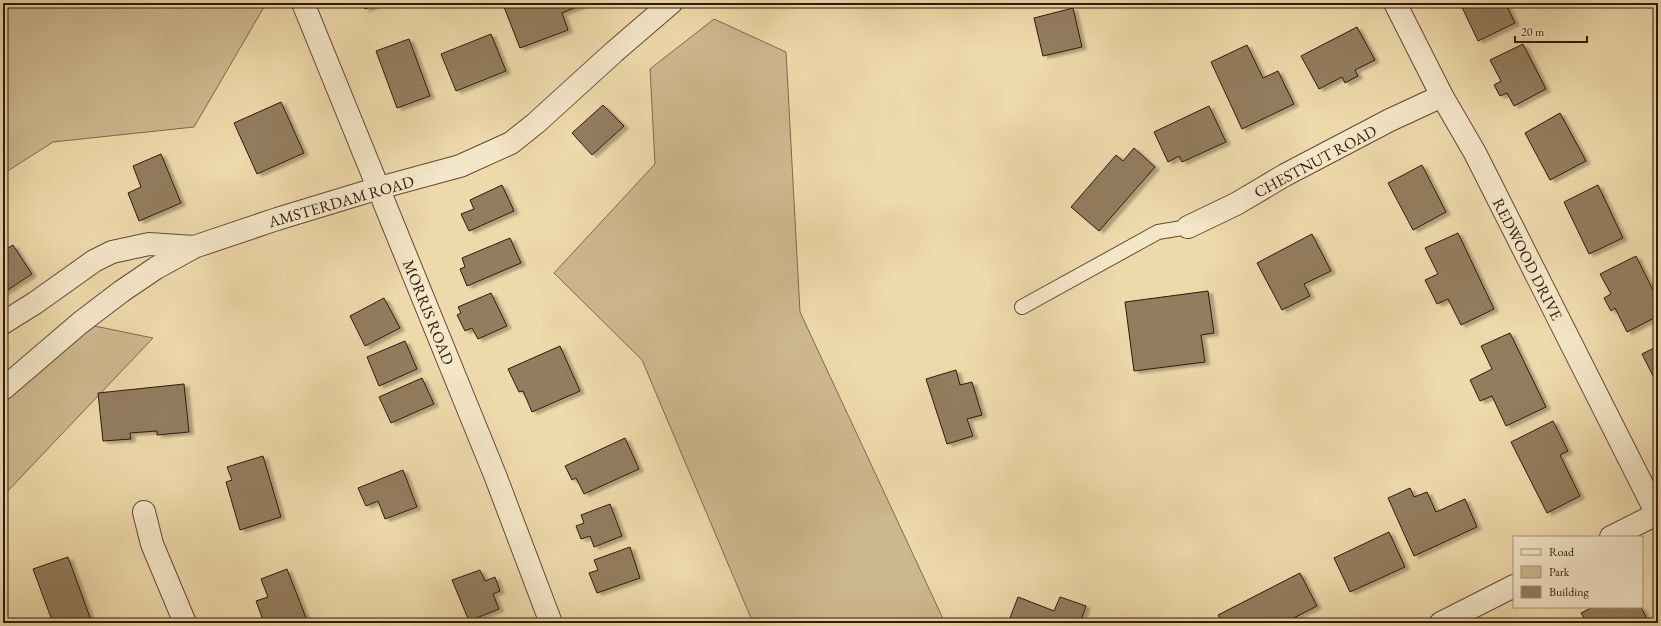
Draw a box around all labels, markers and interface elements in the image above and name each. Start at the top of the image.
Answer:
scale bar [1515,18,1587,44]
text: 20 m [1521,24,1545,40]
street label: CHESTNUT ROAD [1250,120,1380,203]
street label: AMSTERDAM ROAD [265,171,416,233]
street label: REDWOOD DRIVE [1488,195,1567,324]
street label: MORRIS ROAD [398,256,459,368]
legend [1513,536,1643,608]
text: Road [1549,544,1575,560]
text: Park [1549,564,1570,580]
text: Building [1549,584,1590,600]

